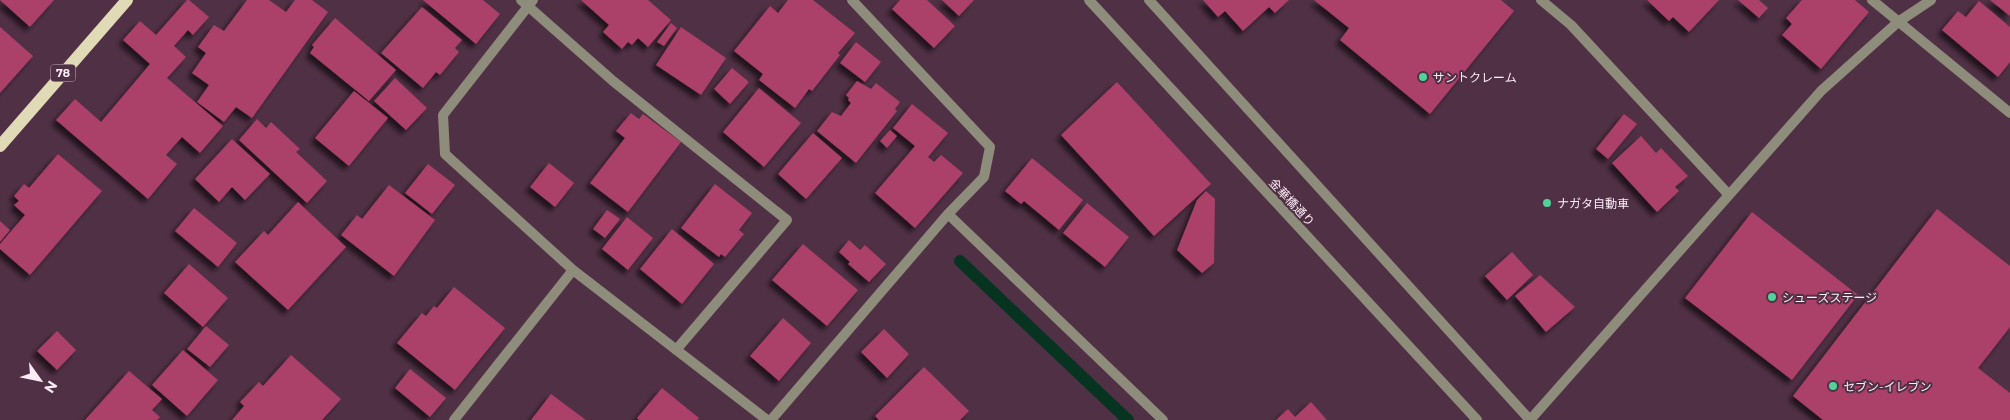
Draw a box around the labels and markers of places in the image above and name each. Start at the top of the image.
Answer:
place label: サントクレーム [1433,70,1517,85]
marker: サントクレーム [1417,71,1429,83]
place label: ナガタ自動車 [1557,196,1629,211]
marker: ナガタ自動車 [1541,197,1553,209]
place label: シューズステージ [1782,290,1877,305]
marker: シューズステージ [1766,291,1778,303]
place label: セブン-イレブン [1843,379,1932,394]
marker: セブン-イレブン [1827,380,1839,392]

